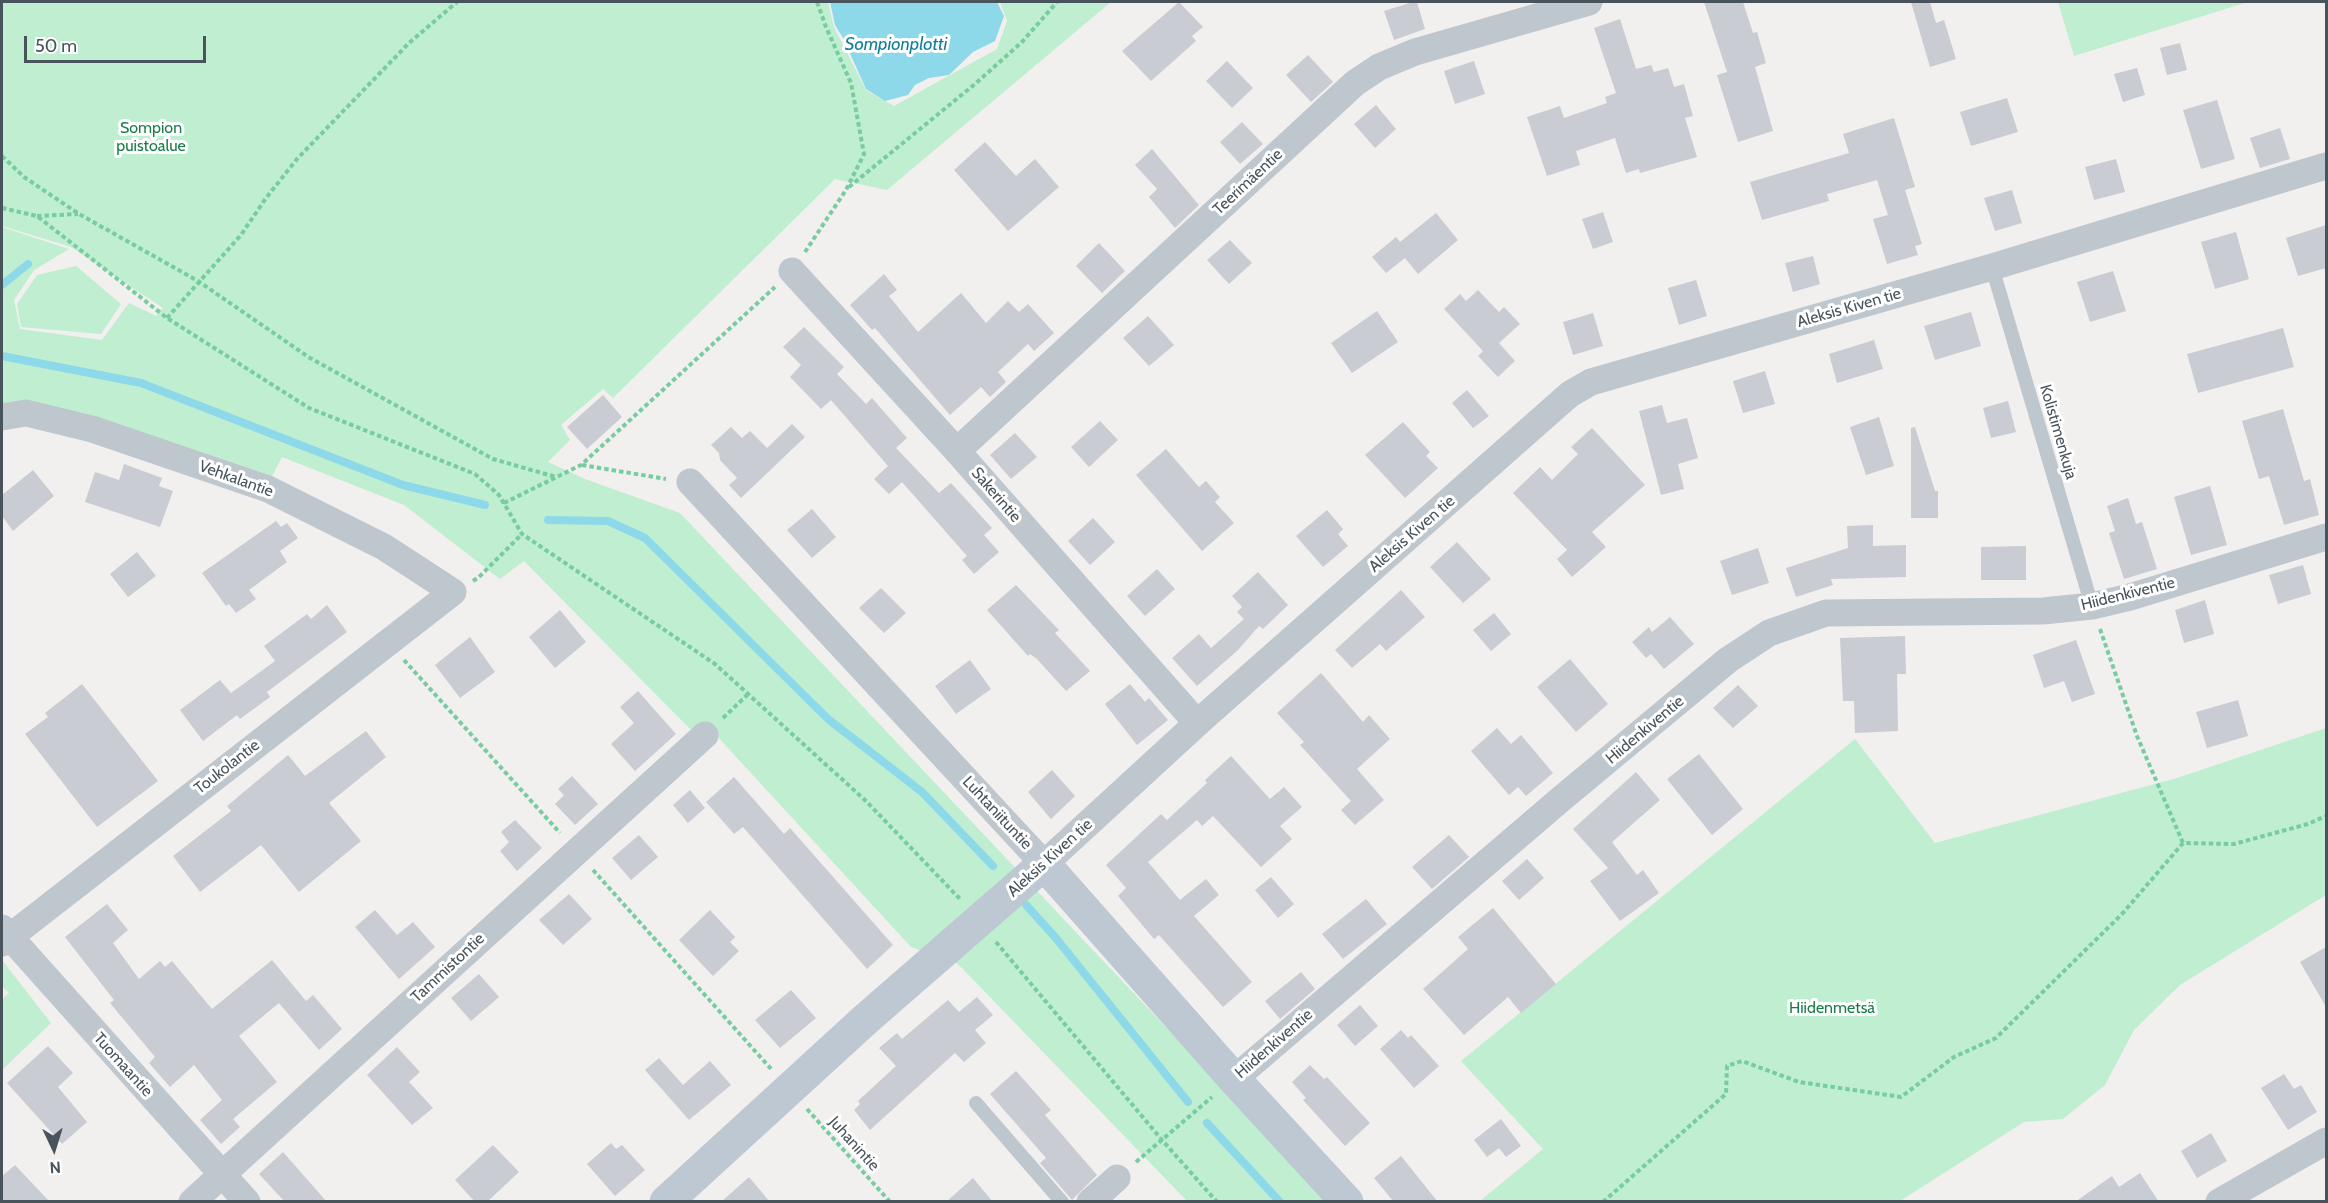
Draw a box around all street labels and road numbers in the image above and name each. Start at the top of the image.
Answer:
street label: Teerimäentie [1209,145,1287,219]
street label: Aleksis Kiven tie [1795,284,1903,332]
street label: Kolistimenkuja [2035,382,2081,482]
street label: Vehkalantie [196,457,276,501]
street label: Sakerintie [967,464,1025,526]
street label: Aleksis Kiven tie [1365,492,1459,576]
street label: Hiidenkiventie [2079,573,2177,615]
street label: Hiidenkiventie [1602,692,1688,768]
street label: Toukolantie [191,736,263,798]
street label: Luhtaniituntie [958,772,1036,854]
street label: Aleksis Kiven tie [1004,815,1096,901]
street label: Tammistontie [407,929,489,1007]
street label: Hiidenkiventie [1231,1005,1317,1083]
street label: Tuomaantie [89,1029,157,1101]
street label: Juhanintie [825,1113,883,1175]

